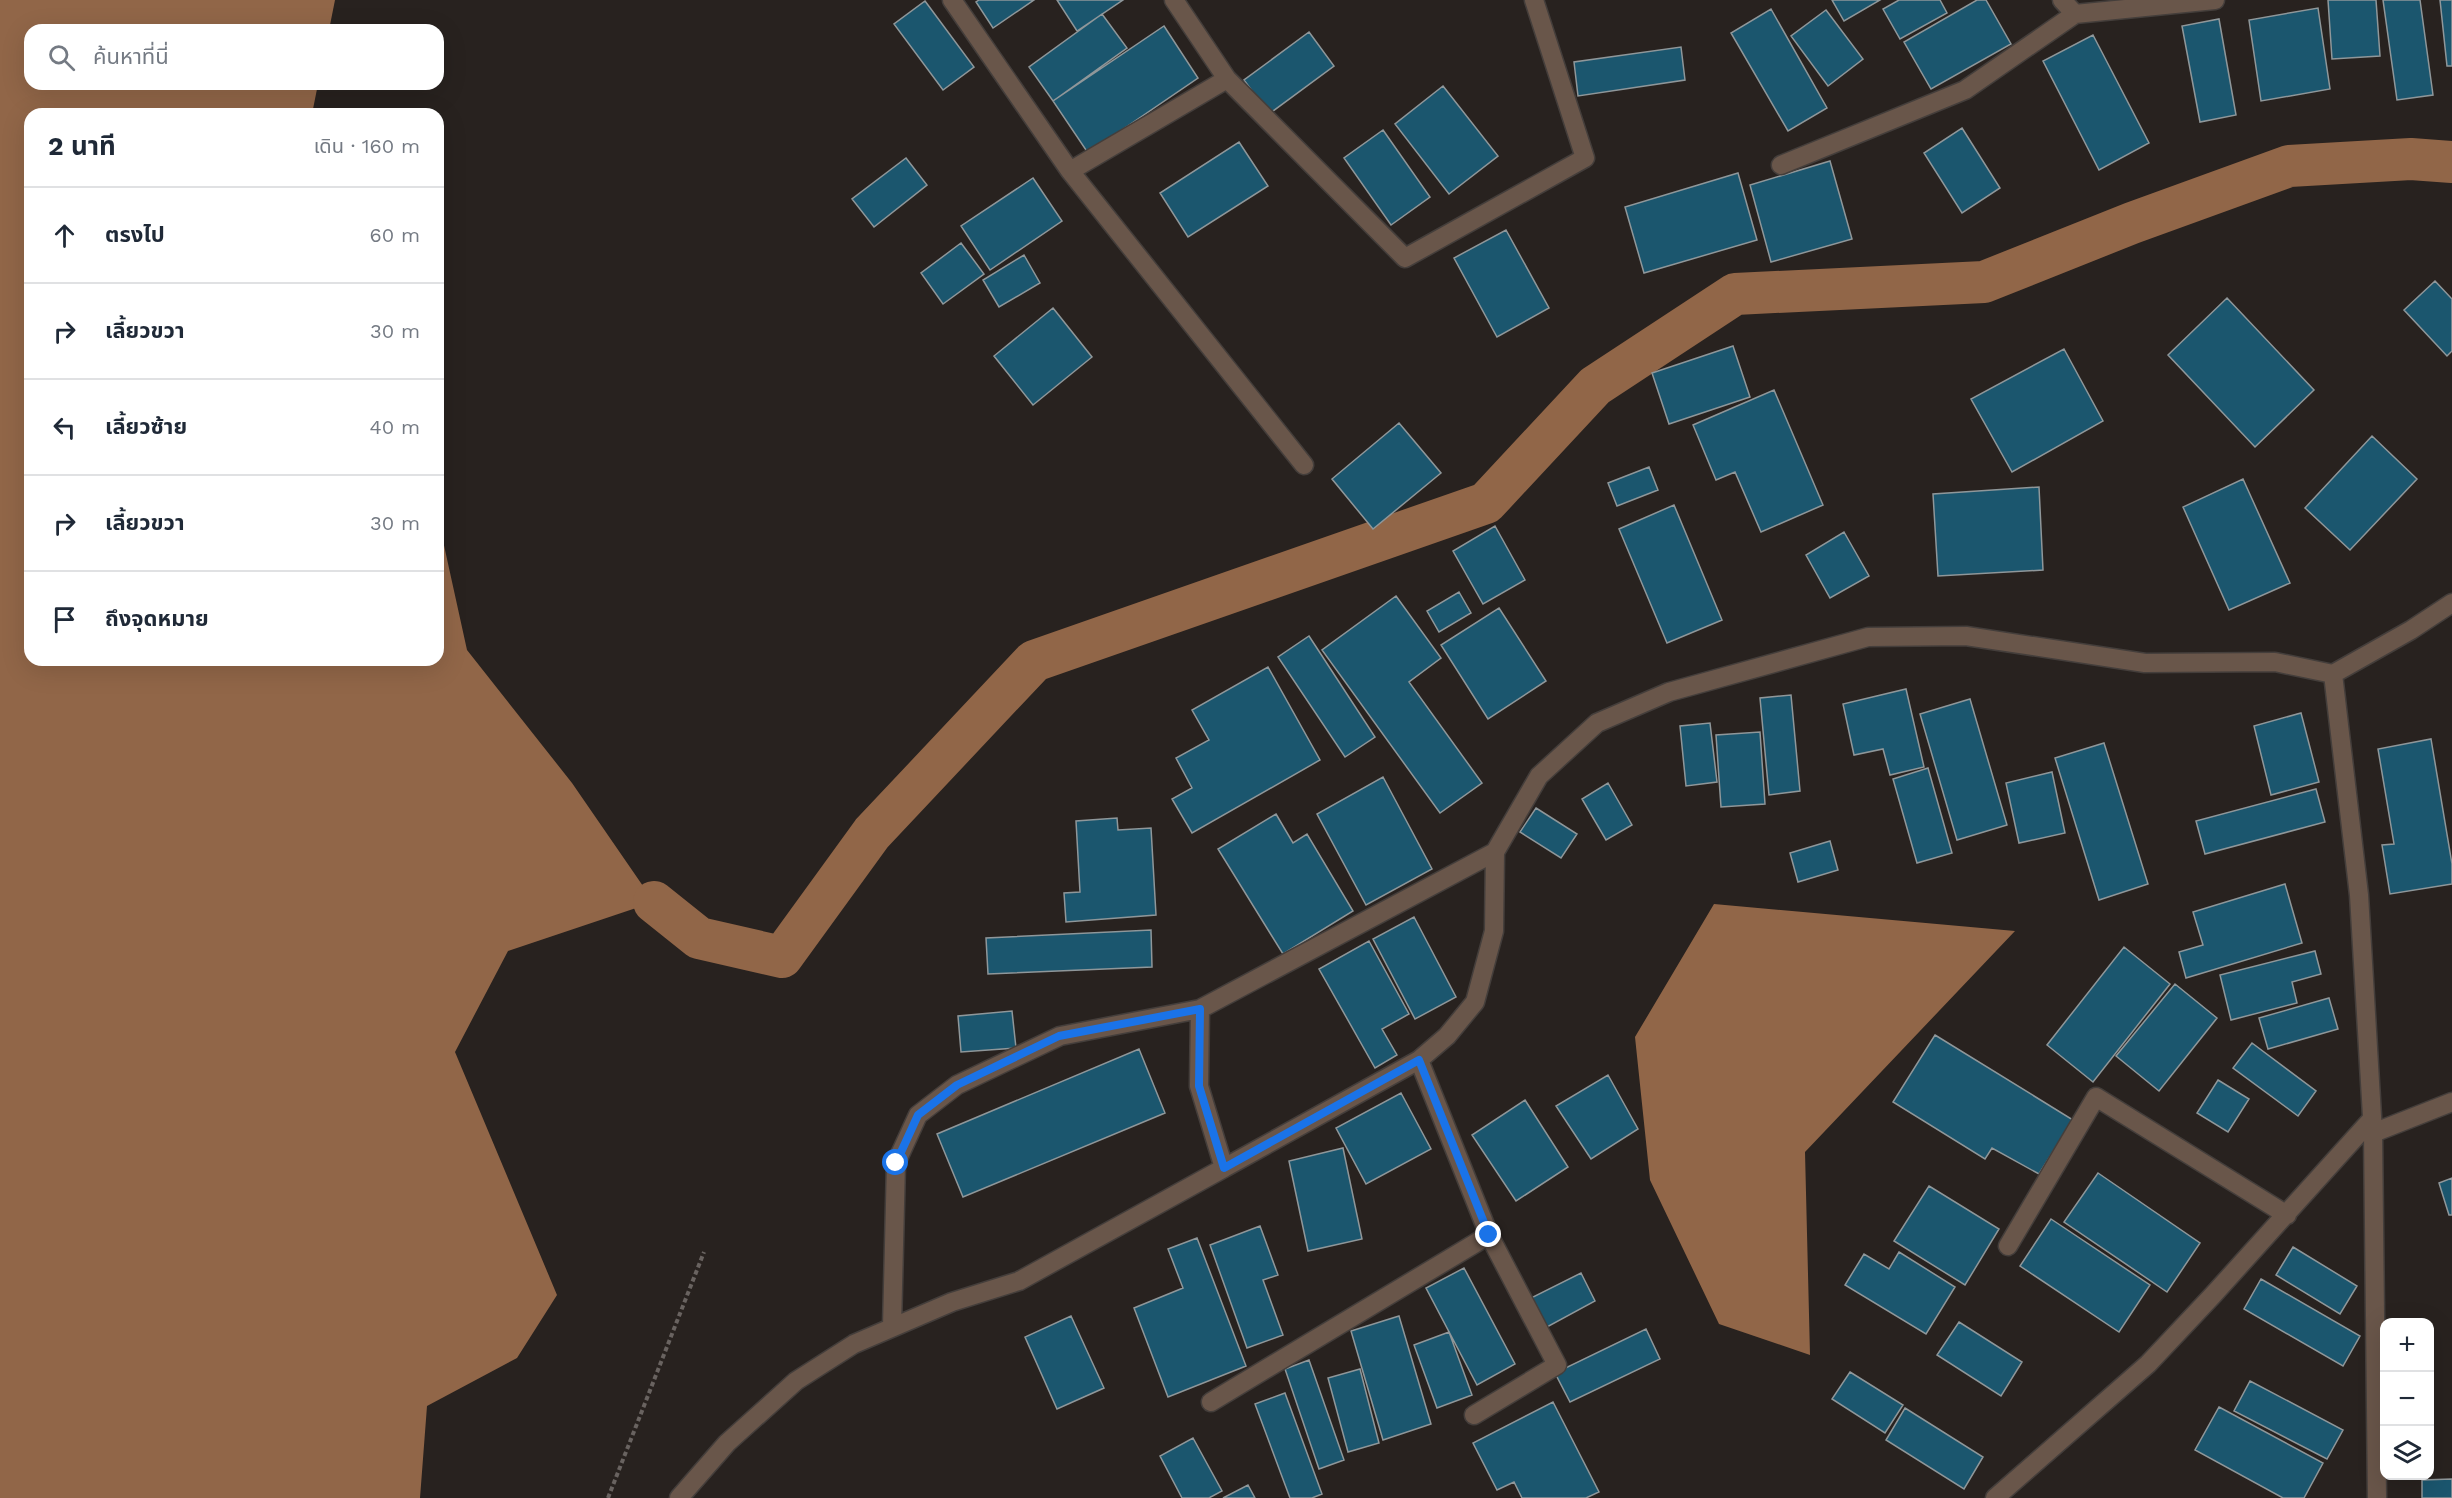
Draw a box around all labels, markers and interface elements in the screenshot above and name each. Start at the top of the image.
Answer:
search box [24,24,444,90]
icon: search [45,41,78,74]
text: ค้นหาที่นี่ [93,44,169,69]
text: 2 นาที [48,131,116,161]
text: เดิน · 160 m [314,134,420,158]
icon: ahead [48,219,81,252]
text: ตรงไป [105,222,165,247]
text: 60 m [370,223,420,247]
icon: right [48,315,81,348]
text: เลี้ยวขวา [105,318,185,343]
text: 30 m [370,319,420,343]
icon: left [48,411,81,444]
text: เลี้ยวซ้าย [105,414,187,439]
text: 40 m [369,415,420,439]
icon: right [48,507,81,540]
text: เลี้ยวขวา [105,510,185,535]
text: 30 m [370,511,420,535]
icon: arrive [48,603,81,636]
text: ถึงจุดหมาย [105,606,209,631]
route start [882,1149,908,1175]
route end [1475,1221,1501,1247]
map controls [2380,1318,2434,1480]
button: + [2380,1318,2434,1372]
button: − [2380,1372,2434,1426]
button: layers [2380,1426,2434,1480]

